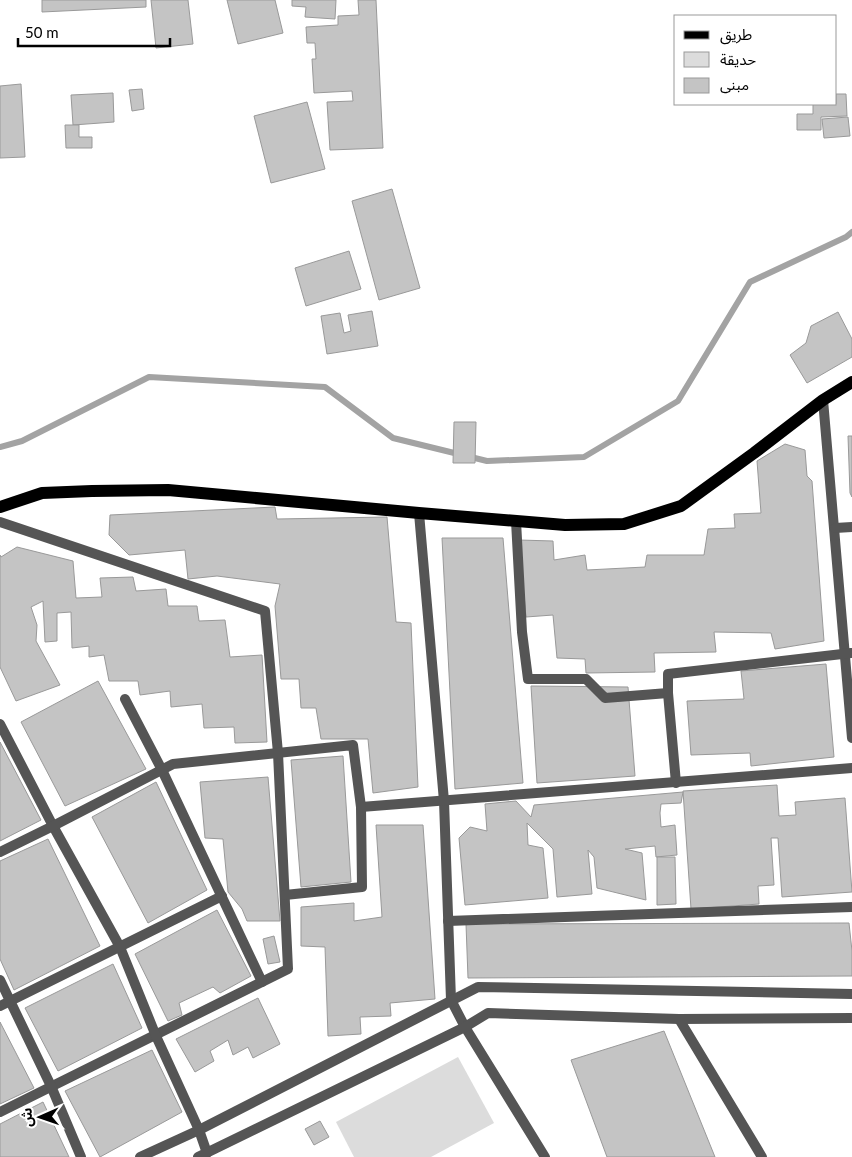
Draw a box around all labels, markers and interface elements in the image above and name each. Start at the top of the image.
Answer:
scale bar [18,15,170,47]
legend [674,15,837,105]
text: 50 m [25,23,59,41]
text: طريق [720,25,752,45]
text: حديقة [720,50,756,68]
text: مبنى [720,75,749,94]
north arrow [15,1092,65,1142]
text: ش [18,1108,35,1127]

